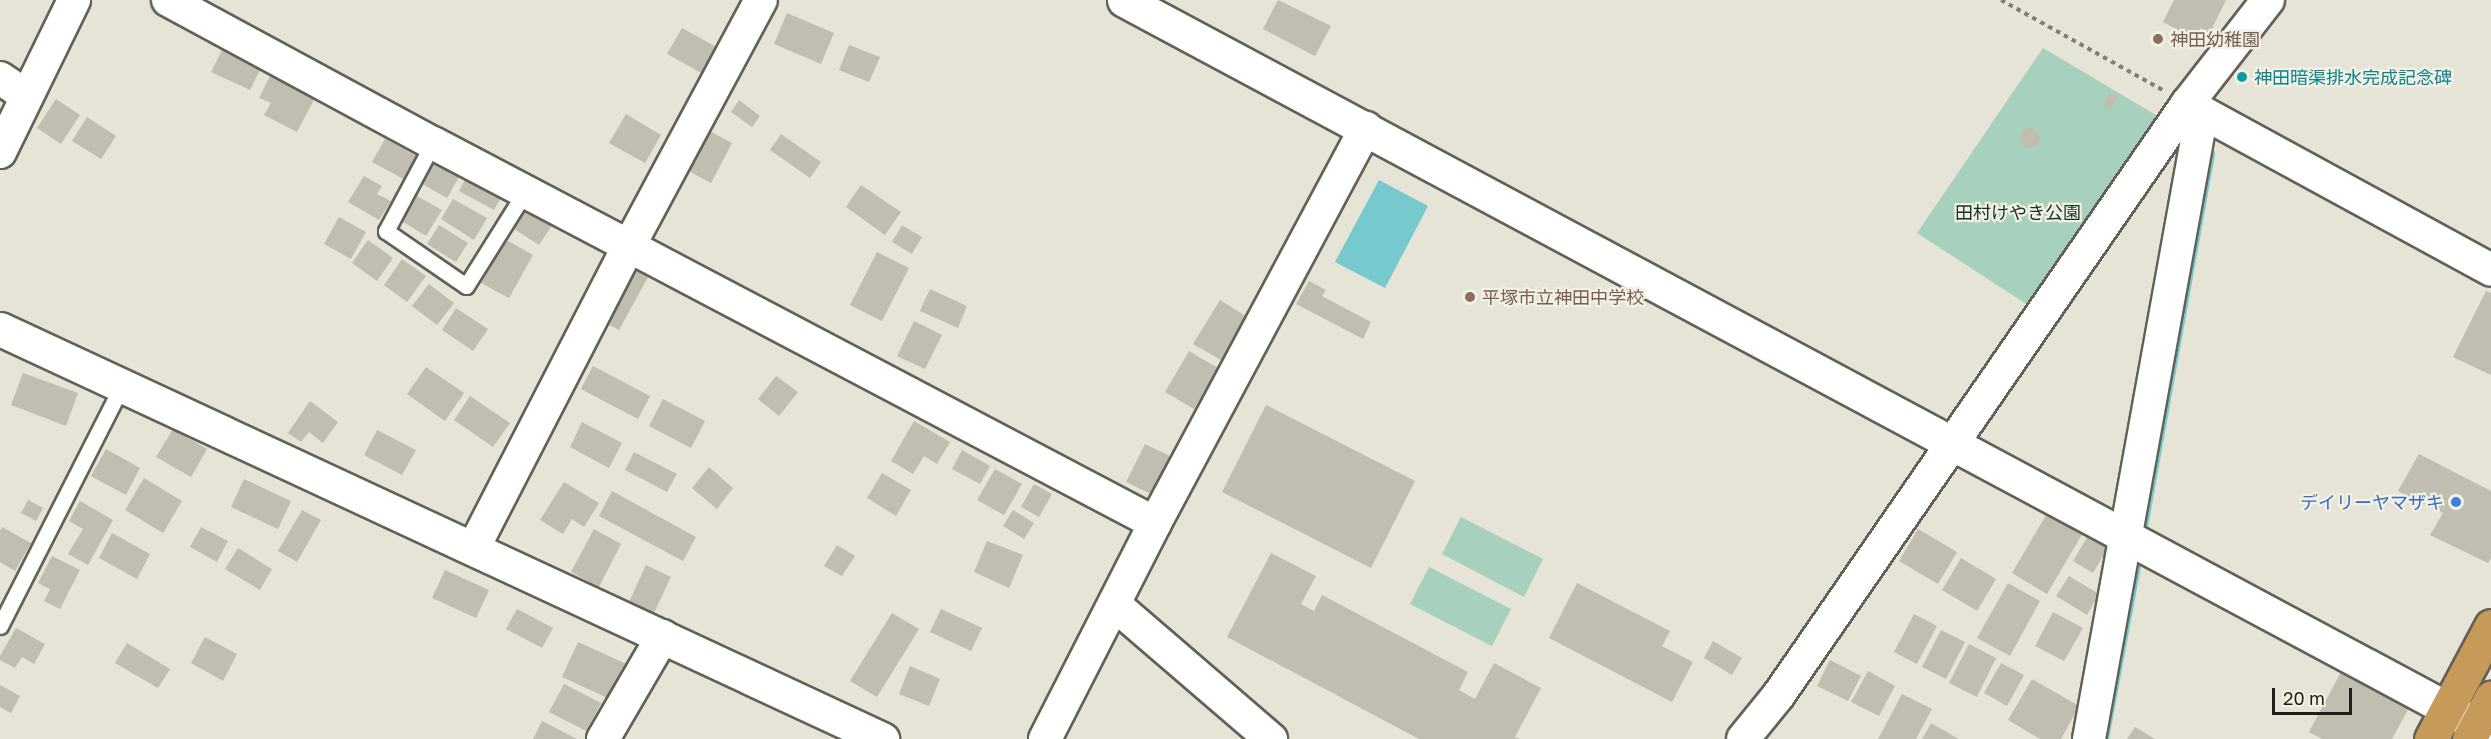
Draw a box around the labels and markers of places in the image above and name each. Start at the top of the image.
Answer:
place label: 神田幼稚園 [2170,28,2260,50]
marker: 神田幼稚園 [2151,32,2165,46]
place label: 神田暗渠排水完成記念碑 [2254,66,2452,88]
marker: 神田暗渠排水完成記念碑 [2235,70,2249,84]
place label: 平塚市立神田中学校 [1482,286,1644,308]
marker: 平塚市立神田中学校 [1463,290,1477,304]
place label: デイリーヤマザキ [2300,491,2444,513]
marker: デイリーヤマザキ [2449,495,2463,509]

